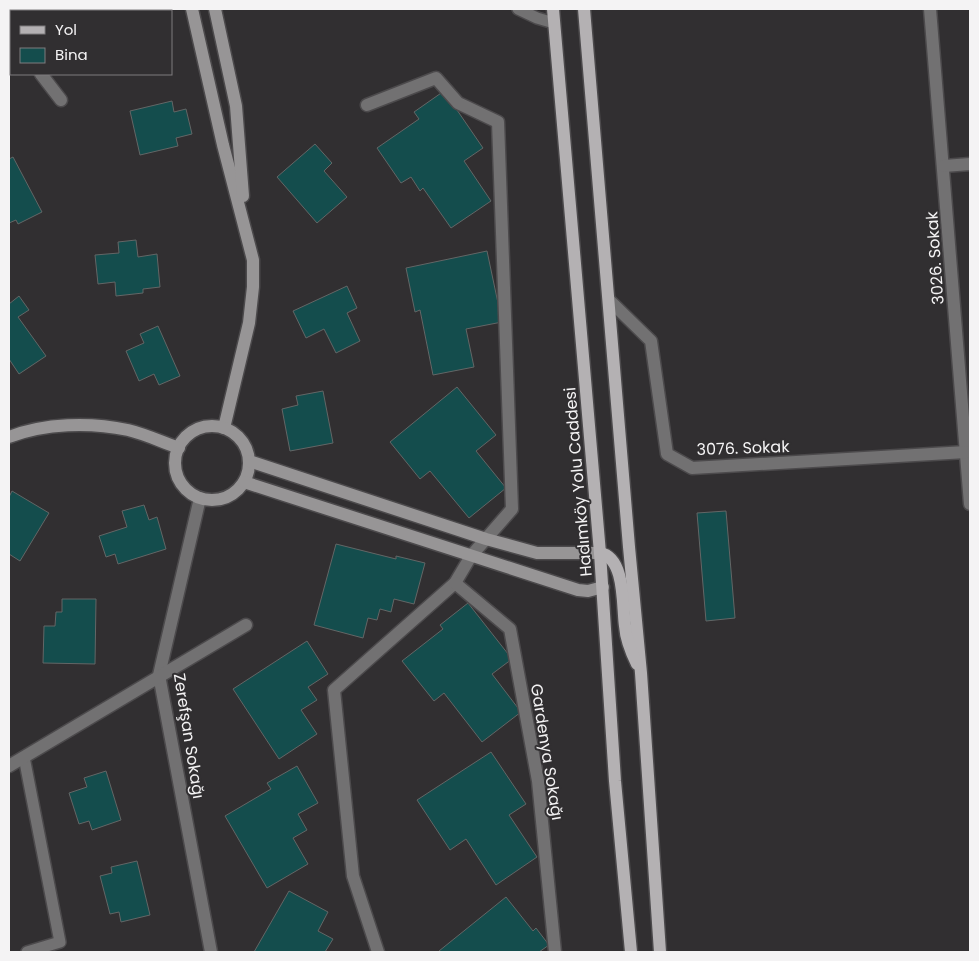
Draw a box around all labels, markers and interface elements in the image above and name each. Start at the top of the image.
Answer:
legend [10,10,172,75]
text: Yol [55,19,77,40]
text: Bina [55,44,88,65]
street label: 3026. Sokak [920,210,950,305]
street label: Hadımköy Yolu Caddesi [558,386,598,578]
street label: 3076. Sokak [696,435,791,461]
street label: Zerefşan Sokağı [168,672,210,800]
street label: Gardenya Sokağı [525,682,569,822]

